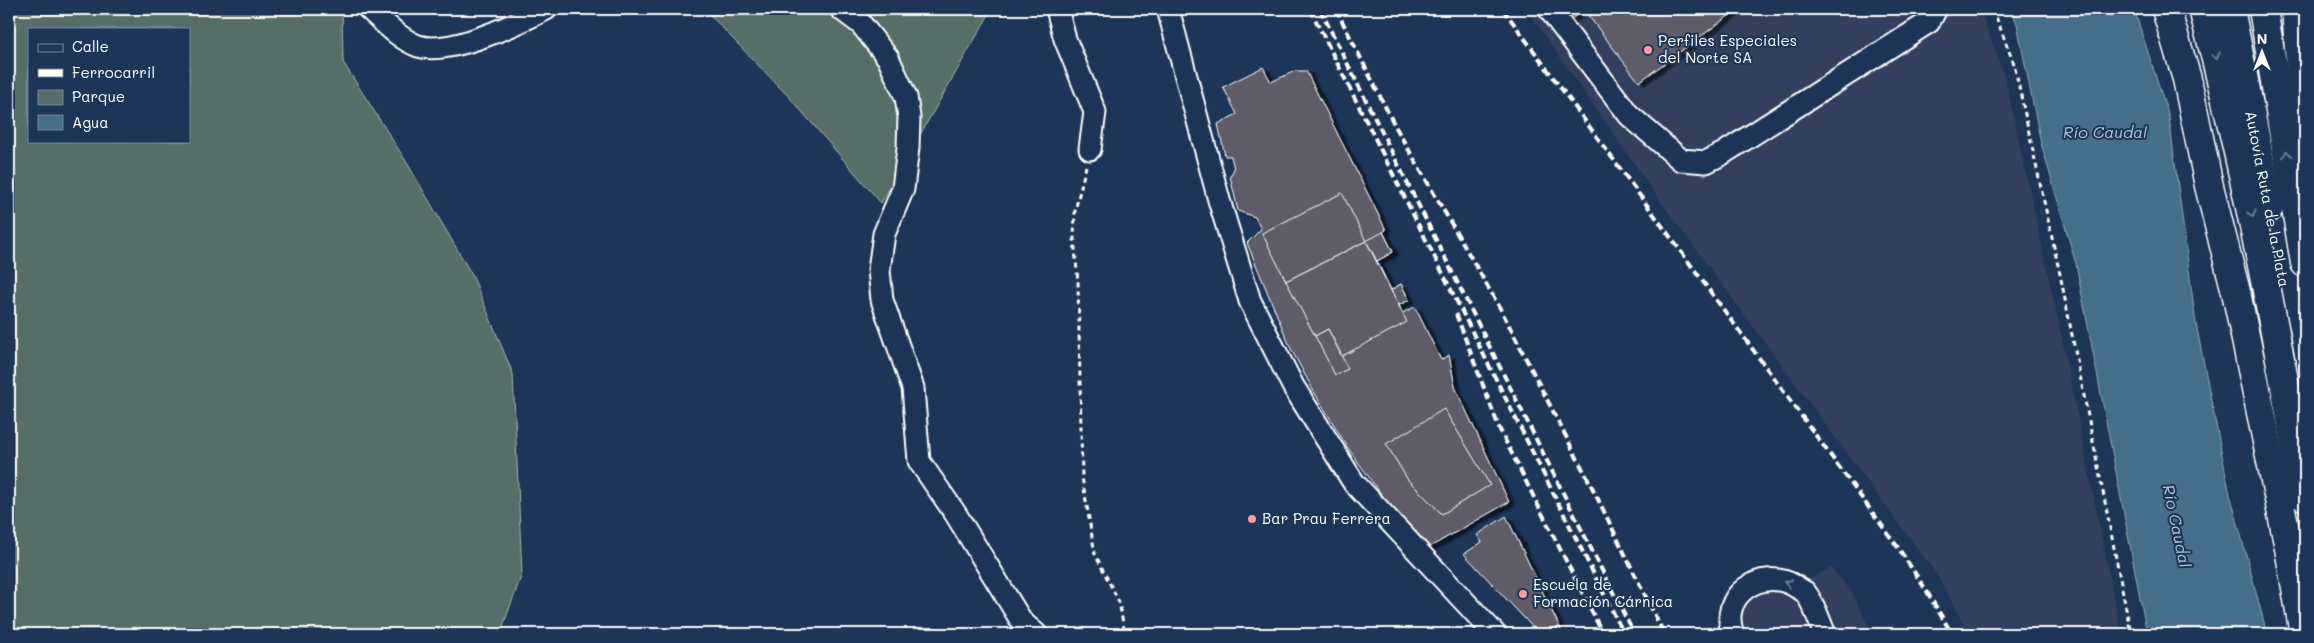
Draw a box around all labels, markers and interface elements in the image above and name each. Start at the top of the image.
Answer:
legend [28,28,190,142]
north arrow [2236,28,2286,78]
text: N [2257,29,2267,48]
place label: Perfiles Especiales del Norte SA [1658,30,1797,67]
text: Calle [72,36,109,56]
marker: Perfiles Especiales del Norte SA [1642,44,1654,56]
one-way arrow [2210,51,2221,60]
text: Ferrocarril [72,62,155,82]
text: Parque [72,86,125,106]
street label: Autovía Ruta de la Plata [2241,109,2295,289]
text: Agua [72,112,109,132]
water label: Río Caudal [2063,121,2147,142]
one-way arrow [2283,149,2293,158]
one-way arrow [2246,210,2257,219]
water label: Río Caudal [2158,483,2197,569]
place label: Bar Prau Ferrera [1262,508,1391,528]
marker: Bar Prau Ferrera [1246,513,1258,525]
place label: Escuela de Formación Cárnica [1533,574,1673,611]
one-way arrow [1784,579,1792,589]
marker: Escuela de Formación Cárnica [1517,588,1529,600]

